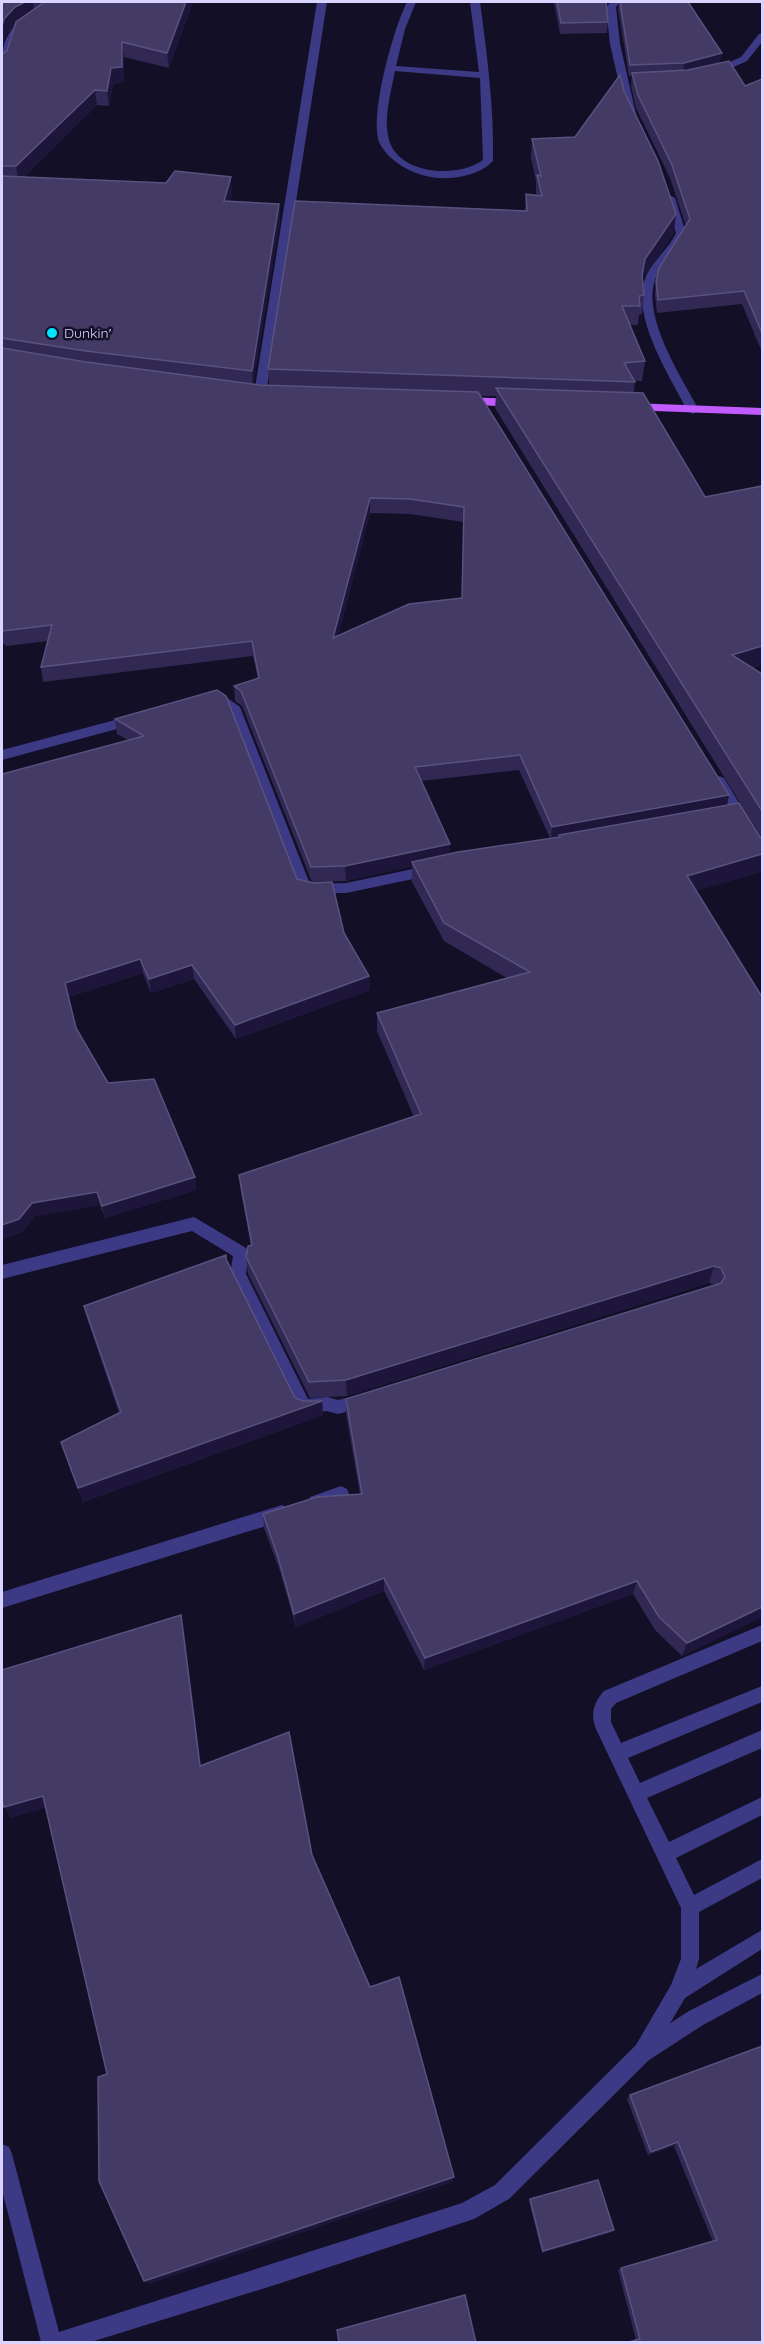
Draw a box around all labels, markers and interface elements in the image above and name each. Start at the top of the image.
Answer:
place label: Dunkin' [64,324,112,342]
marker: Dunkin' [45,326,59,340]

